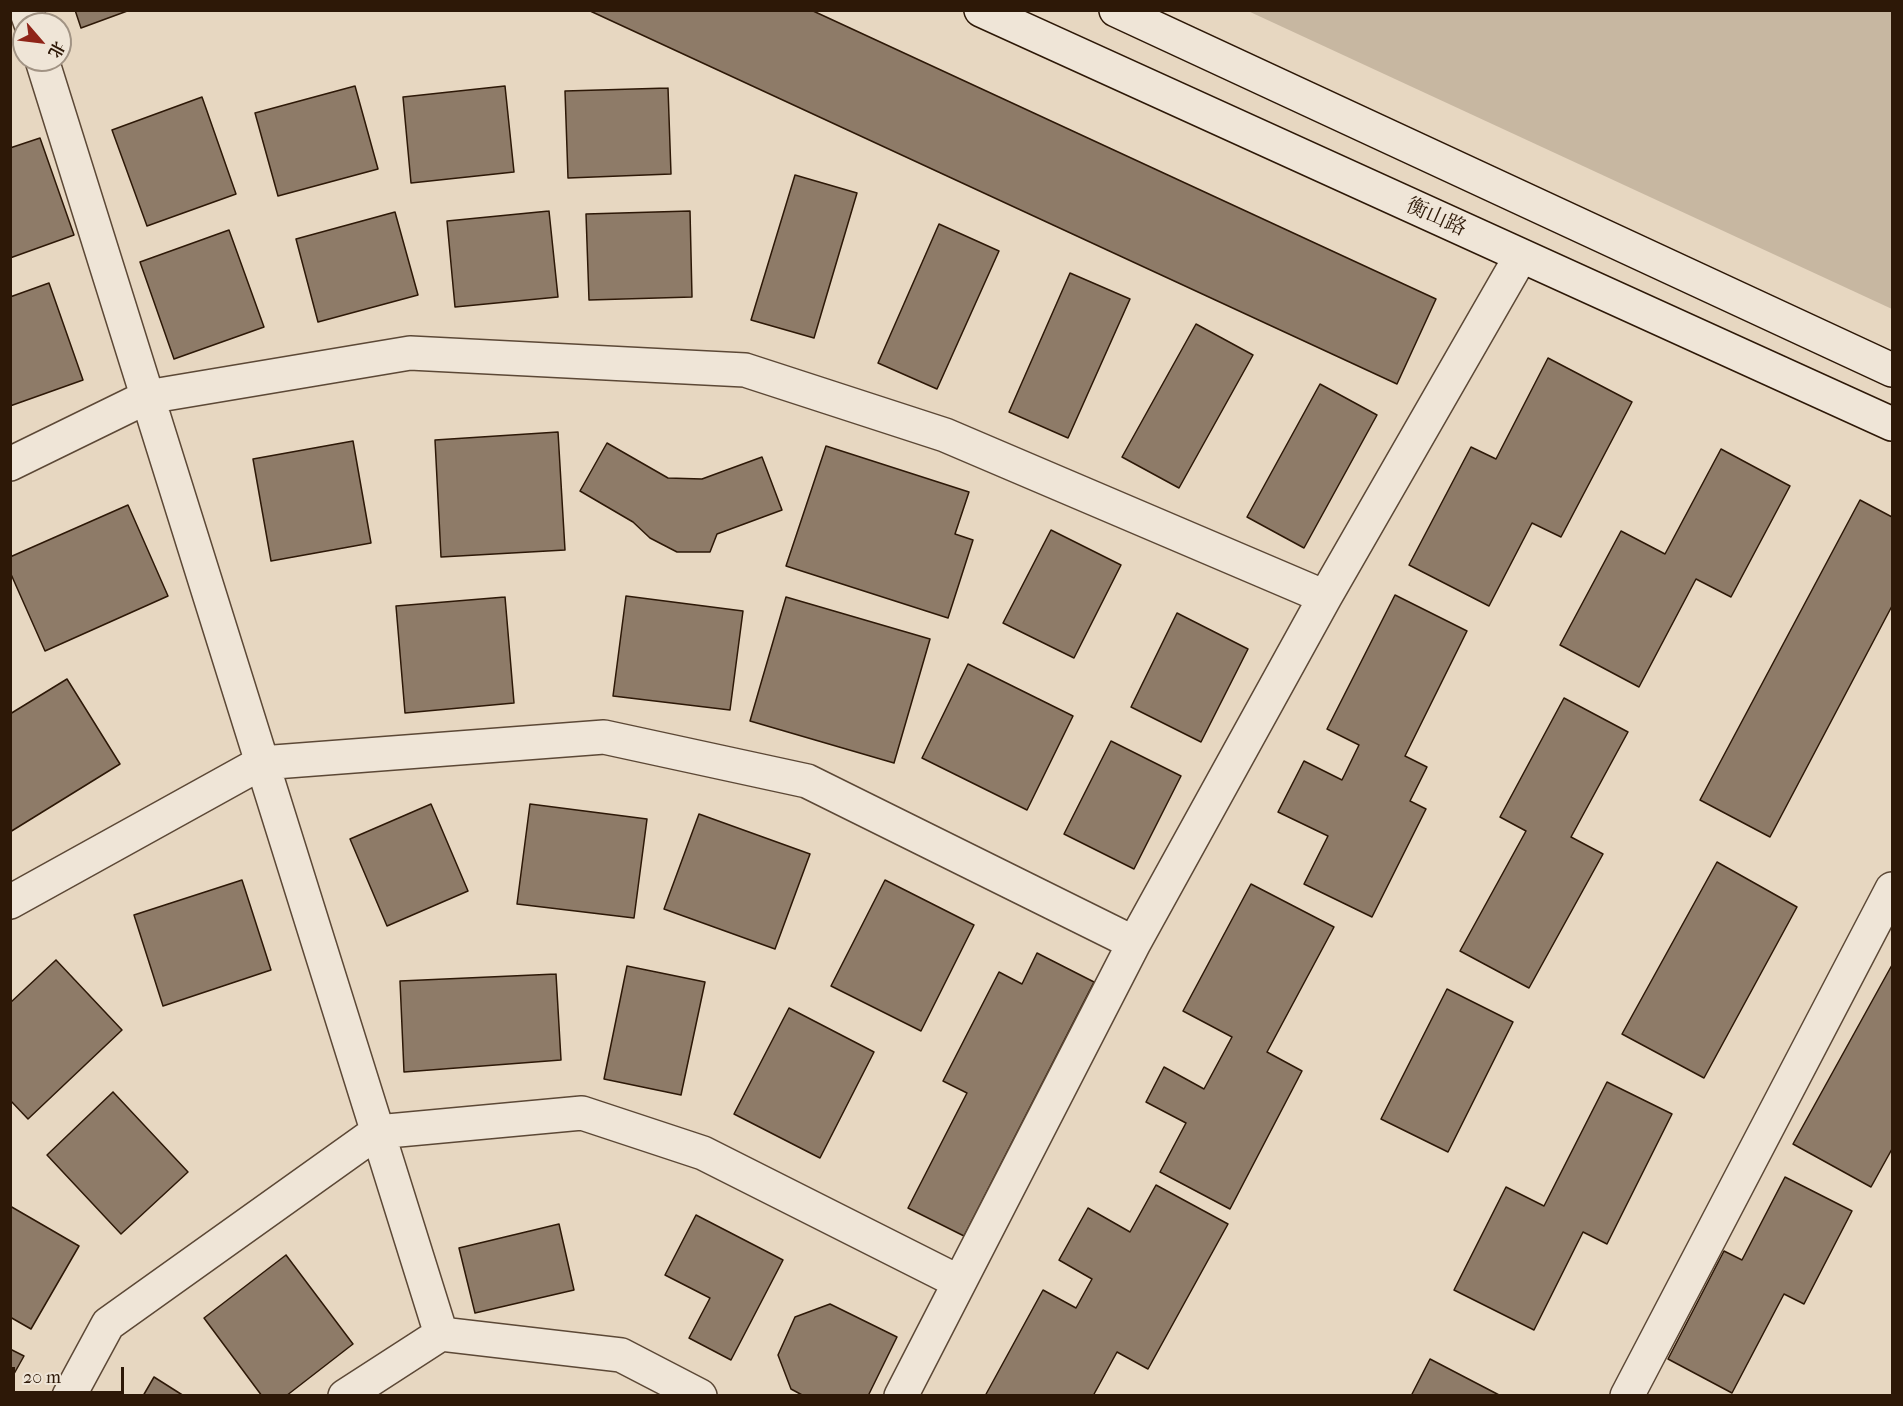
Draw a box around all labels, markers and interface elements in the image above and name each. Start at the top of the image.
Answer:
north arrow [12,12,72,72]
text: 北 [44,38,69,61]
street label: 衡山路 [1402,194,1470,242]
scale bar [15,1355,128,1393]
text: 20 m [23,1367,61,1388]

